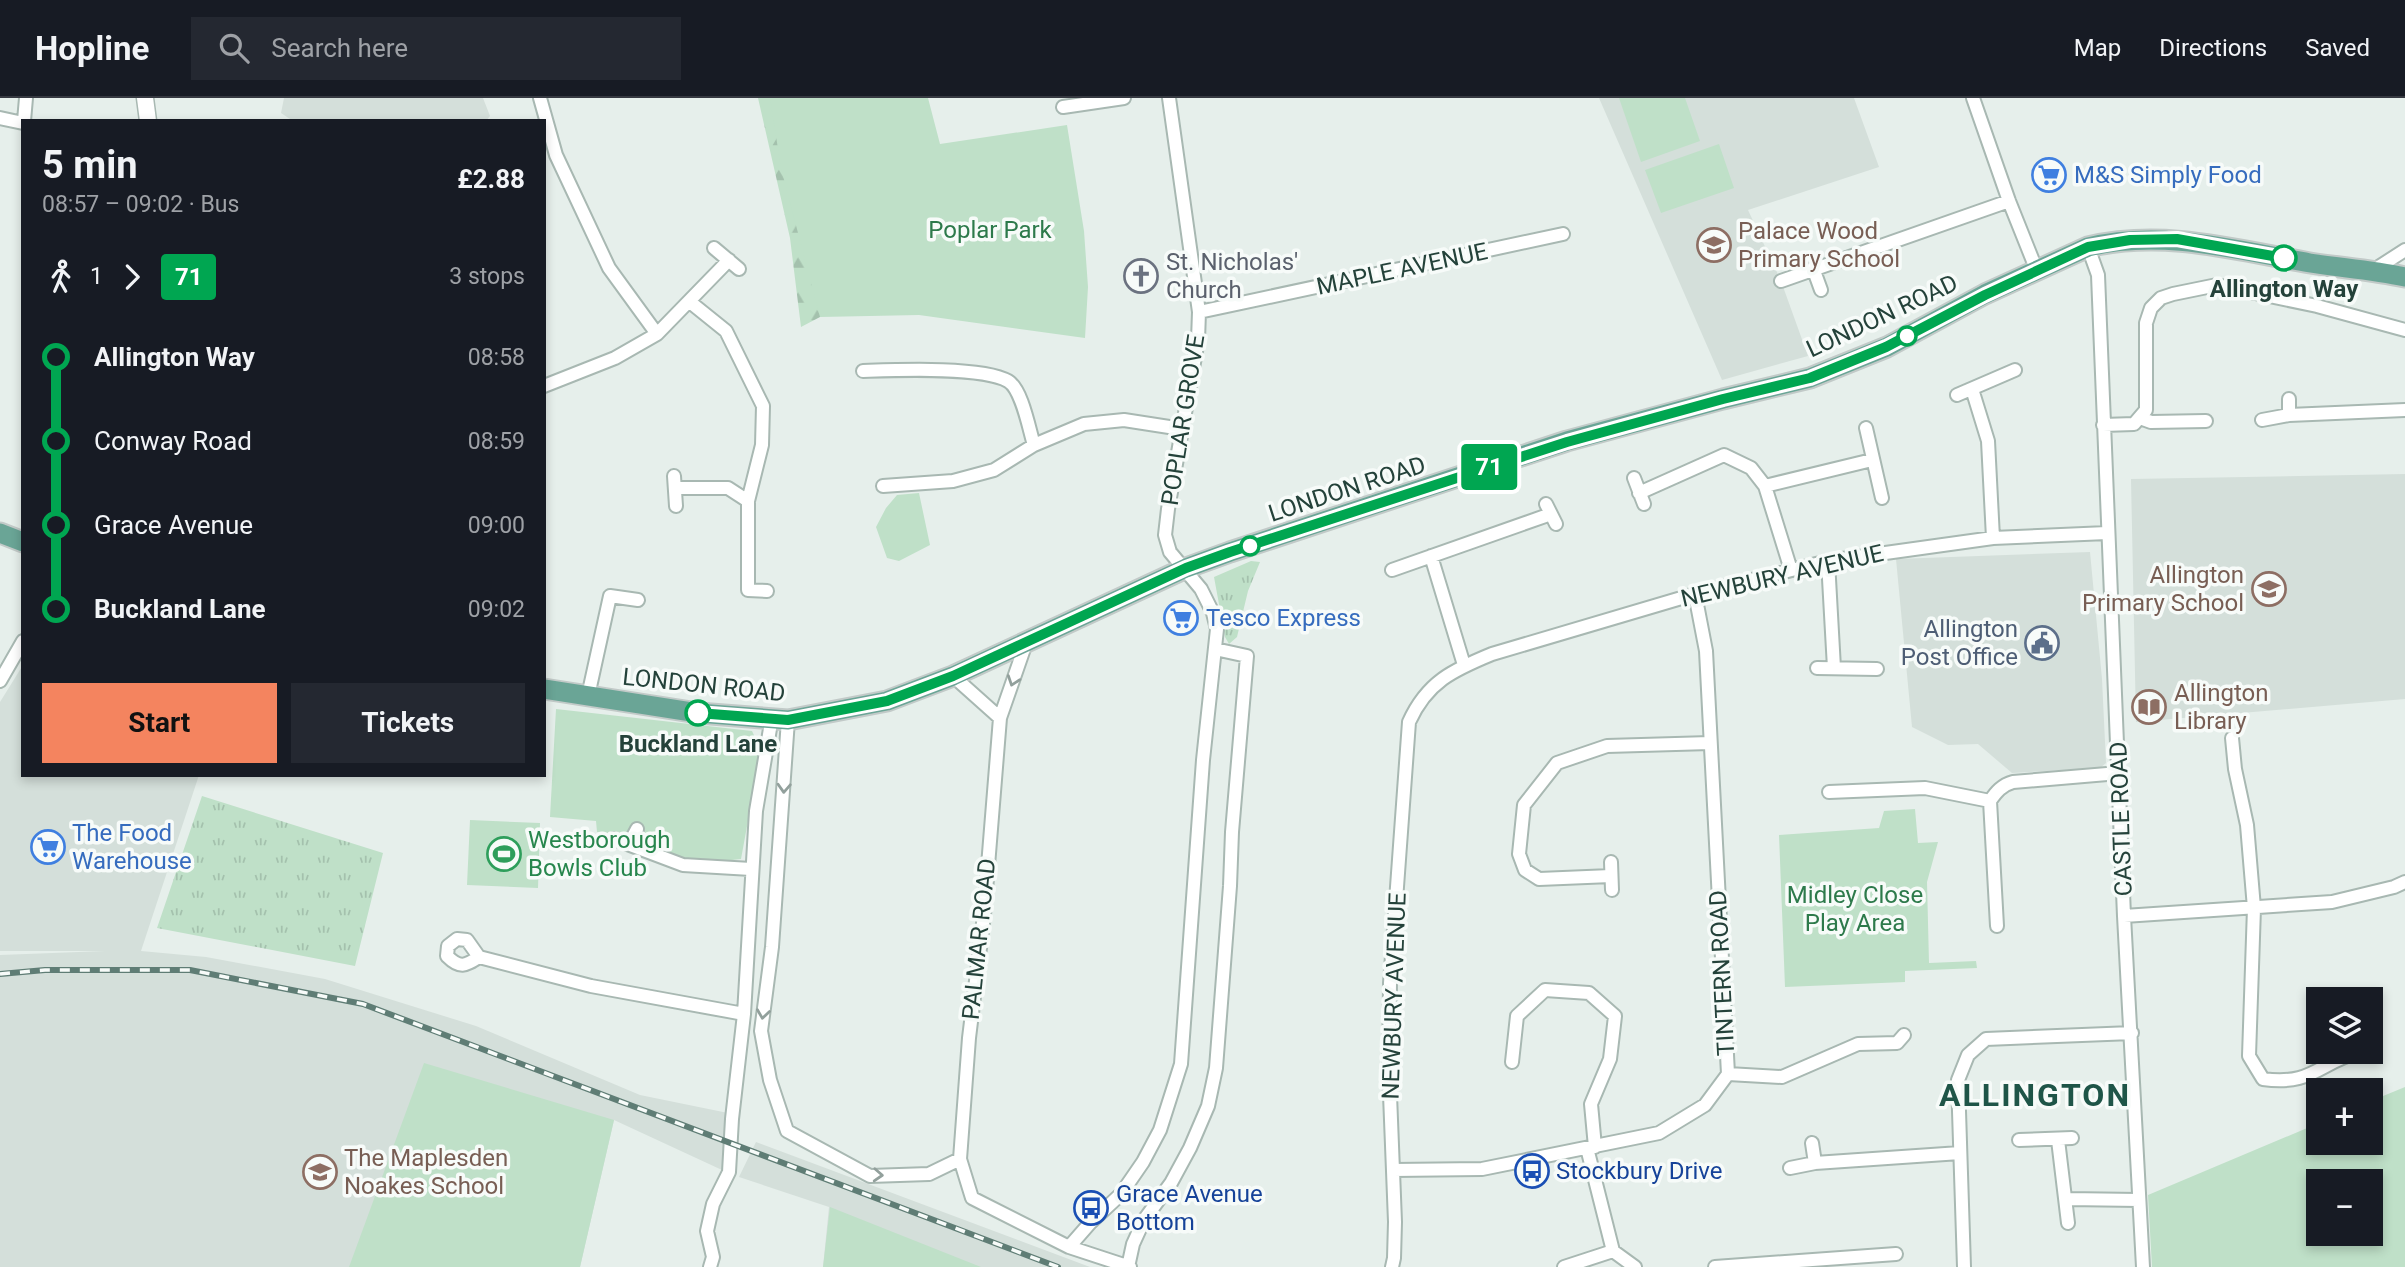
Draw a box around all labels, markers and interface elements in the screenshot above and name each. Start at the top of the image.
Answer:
search box [191,17,681,80]
text: Hopline [35,29,149,68]
icon: search [215,29,253,67]
text: Search here [271,33,408,63]
text: Map [2074,34,2121,62]
text: Directions [2159,34,2267,62]
text: Saved [2305,34,2370,62]
text: 5 min [42,143,138,187]
supermarket icon: M&S Simply Food [2030,156,2068,194]
place label: M&S Simply Food [2074,161,2262,189]
text: £2.88 [457,164,525,194]
text: 08:57 – 09:02 · Bus [42,191,239,218]
park label: Poplar Park [928,216,1053,244]
place label: Palace Wood Primary School [1738,217,1900,273]
school or university icon: Palace Wood Primary School [1695,226,1733,264]
street label: MAPLE AVENUE [1314,237,1490,301]
marker: Allington Way [2271,245,2297,271]
place label: St. Nicholas' Church [1166,248,1298,304]
church icon: St. Nicholas' Church [1122,257,1160,295]
icon: walk [42,258,80,296]
icon: forward [113,258,151,296]
text: 1 [90,263,103,290]
text: 71 [175,263,202,291]
text: 3 stops [449,263,525,290]
street label: LONDON ROAD [1802,269,1962,363]
place label: Allington Way [2210,275,2359,303]
unlabelled marker [1897,326,1917,346]
street label: POPLAR GROVE [1156,333,1210,507]
text: Allington Way [94,342,255,372]
text: 08:58 [468,344,525,371]
text: Conway Road [94,426,252,456]
text: 08:59 [468,428,525,455]
line badge: 71 [1458,444,1520,490]
street label: LONDON ROAD [1265,450,1429,528]
text: 71 [1475,453,1503,481]
text: Grace Avenue [94,510,253,540]
text: 09:00 [468,512,525,539]
unlabelled marker [1240,536,1260,556]
street label: NEWBURY AVENUE [1678,539,1886,613]
place label: Allington Primary School [2082,561,2244,617]
school or university icon: Allington Primary School [2250,570,2288,608]
text: Buckland Lane [94,594,266,624]
text: 09:02 [468,596,525,623]
supermarket icon: Tesco Express [1162,599,1200,637]
place label: Tesco Express [1206,604,1361,632]
place label: Allington Post Office [1901,615,2018,671]
public building icon: Allington Post Office [2023,624,2061,662]
street label: LONDON ROAD [621,663,787,707]
one-way arrow [1007,674,1021,686]
place label: Allington Library [2174,679,2268,735]
button: Start [42,683,277,763]
button: Tickets [291,683,525,763]
library icon: Allington Library [2130,688,2168,726]
marker: Buckland Lane [685,700,711,726]
place label: Buckland Lane [619,730,777,758]
street label: CASTLE ROAD [2104,741,2138,897]
one-way arrow [777,783,792,794]
place label: The Food Warehouse [72,819,192,875]
place label: Westborough Bowls Club [528,826,671,882]
supermarket icon: The Food Warehouse [29,828,67,866]
sports icon: Westborough Bowls Club [485,835,523,873]
street label: PALMAR ROAD [957,857,1001,1021]
park label: Midley Close Play Area [1787,881,1923,937]
street label: TINTERN ROAD [1704,889,1740,1057]
street label: NEWBURY AVENUE [1376,892,1412,1100]
map controls [2306,987,2383,1246]
button: layers [2306,987,2383,1064]
one-way arrow [756,1008,771,1020]
district label: ALLINGTON [1939,1076,2131,1114]
button: + [2306,1078,2383,1155]
place label: The Maplesden Noakes School [344,1144,508,1200]
bus stop icon: Stockbury Drive [1513,1152,1551,1190]
school or university icon: The Maplesden Noakes School [301,1153,339,1191]
place label: Stockbury Drive [1556,1157,1723,1185]
one-way arrow [873,1167,884,1182]
button: − [2306,1169,2383,1246]
place label: Grace Avenue Bottom [1116,1180,1263,1236]
bus stop icon: Grace Avenue Bottom [1072,1189,1110,1227]

